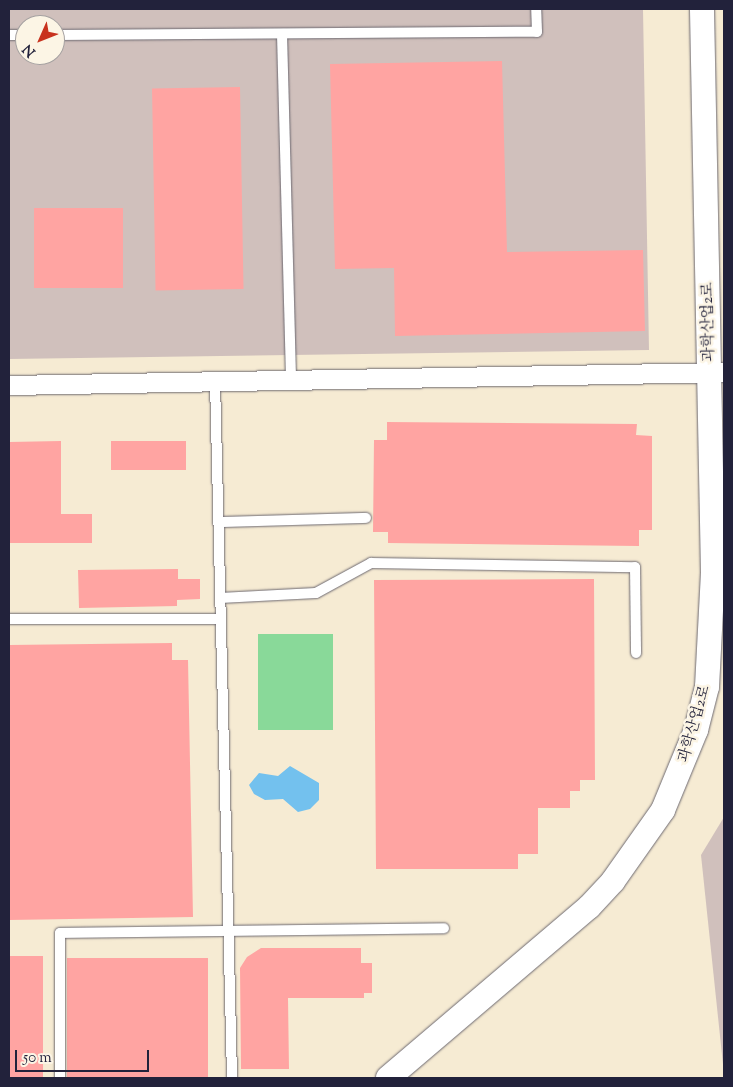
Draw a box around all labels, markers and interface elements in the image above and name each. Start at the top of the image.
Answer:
north arrow [15,15,65,65]
text: N [19,39,41,61]
street label: 과학산업2로 [699,282,719,362]
street label: 과학산업2로 [675,683,715,765]
scale bar [18,1040,151,1072]
text: 50 m [23,1048,52,1069]

